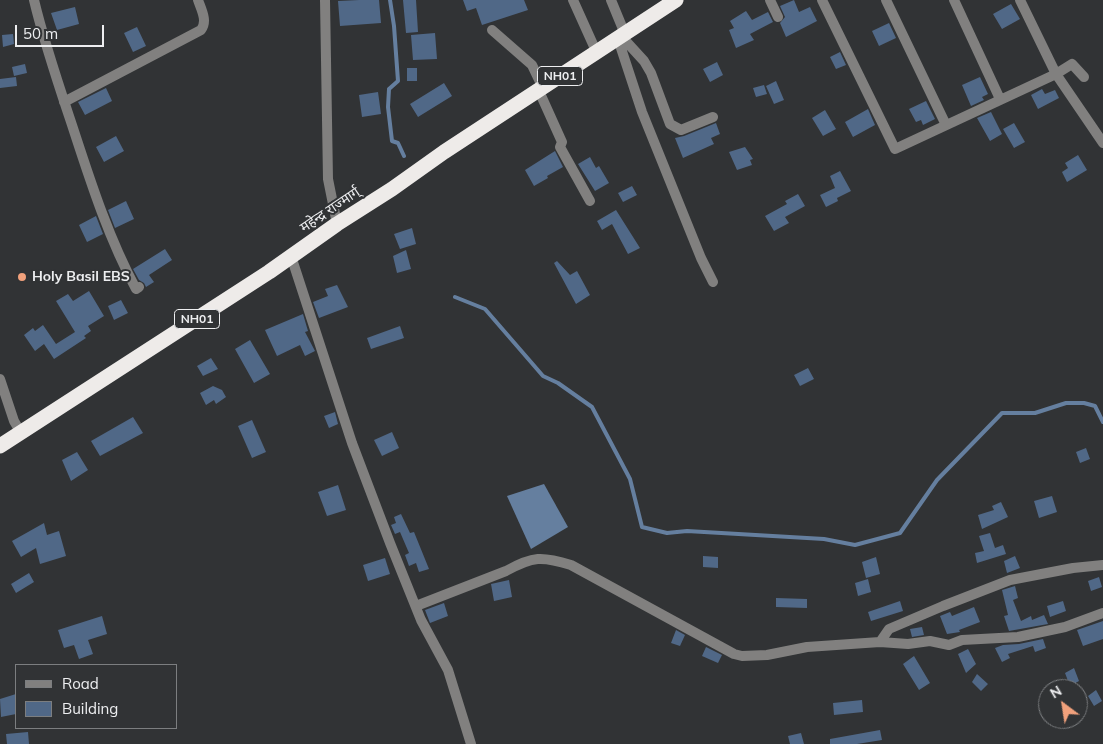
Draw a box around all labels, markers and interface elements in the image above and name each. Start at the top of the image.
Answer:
scale bar [18,15,106,47]
text: 50 m [23,24,58,43]
road number: NH01 [538,66,582,85]
street label: महेन्द्र राज्मार्ग् [297,184,363,236]
place label: Holy Basil EBS [32,269,130,285]
marker: Holy Basil EBS [16,271,28,283]
road number: NH01 [174,310,220,328]
legend [15,664,178,729]
text: Road [62,674,99,693]
north arrow [1038,679,1088,729]
text: N [1047,682,1065,702]
text: Building [62,699,118,718]

